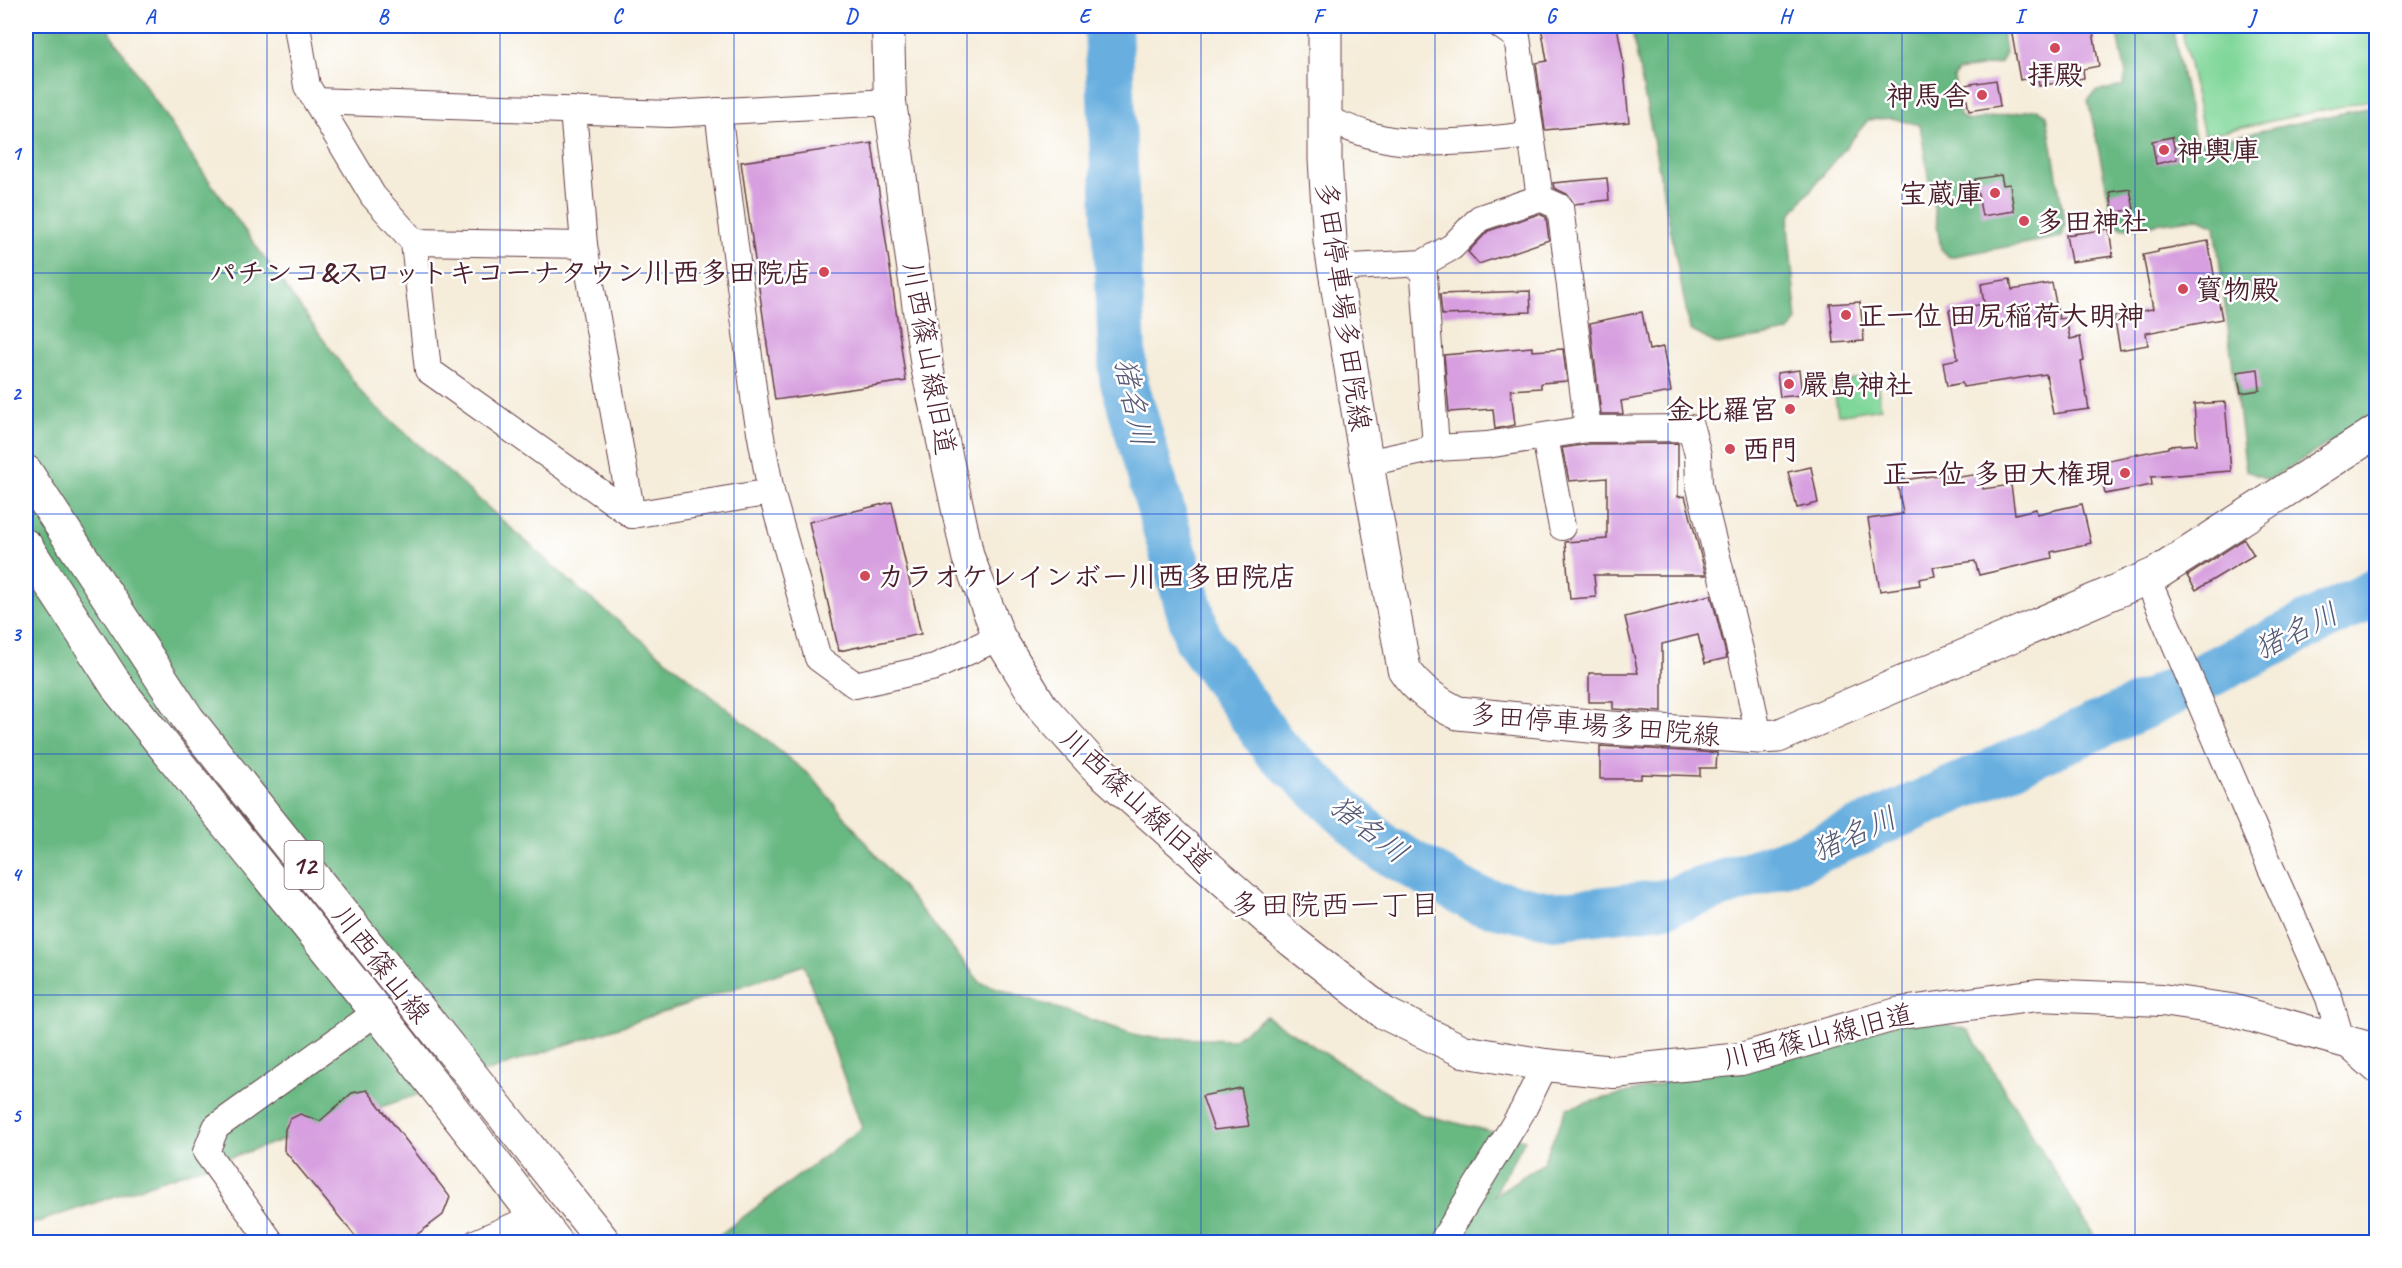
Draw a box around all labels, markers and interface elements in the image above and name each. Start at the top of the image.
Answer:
text: A [145,4,157,29]
text: B [378,4,390,29]
text: C [612,4,624,29]
text: D [845,4,859,29]
text: E [1079,4,1093,29]
text: F [1313,4,1327,29]
text: G [1546,4,1559,29]
text: H [1779,4,1794,29]
text: I [2015,4,2028,29]
text: J [2247,4,2259,29]
marker: 拝殿 [2048,41,2062,55]
place label: 拝殿 [2027,57,2083,92]
place label: 神馬舎 [1886,78,1970,113]
marker: 神馬舎 [1975,88,1989,102]
place label: 神輿庫 [2176,133,2260,168]
text: 1 [12,141,23,166]
marker: 神輿庫 [2157,143,2171,157]
place label: 宝蔵庫 [1899,176,1983,211]
street label: 多田停車場多田院線 [1309,179,1378,433]
marker: 宝蔵庫 [1988,186,2002,200]
place label: 多田神社 [2036,204,2148,239]
marker: 多田神社 [2017,214,2031,228]
place label: パチンコ&スロットキコーナタウン川西多田院店 [209,255,812,290]
street label: 川西篠山線旧道 [895,259,964,458]
marker: パチンコ&スロットキコーナタウン川西多田院店 [817,265,831,279]
place label: 寳物殿 [2195,272,2279,307]
marker: 寳物殿 [2176,282,2190,296]
place label: 正一位 田尻稲荷大明神 [1858,298,2145,333]
marker: 正一位 田尻稲荷大明神 [1839,308,1853,322]
water label: 猪名川 [1106,354,1162,450]
place label: 嚴島神社 [1801,367,1913,402]
marker: 嚴島神社 [1782,377,1796,391]
text: 2 [12,381,23,406]
place label: 金比羅宮 [1666,392,1778,427]
marker: 金比羅宮 [1783,402,1797,416]
place label: 西門 [1742,432,1798,467]
marker: 西門 [1723,442,1737,456]
place label: 正一位 多田大権現 [1882,456,2113,491]
marker: 正一位 多田大権現 [2118,466,2132,480]
place label: カラオケレインボー川西多田院店 [877,559,1297,594]
marker: カラオケレインボー川西多田院店 [858,569,872,583]
water label: 猪名川 [2247,594,2345,668]
text: 3 [12,622,23,647]
street label: 多田停車場多田院線 [1468,696,1722,753]
street label: 川西篠山線旧道 [1053,721,1220,880]
water label: 猪名川 [1322,786,1416,872]
water label: 猪名川 [1805,798,1903,870]
road number: 12 [284,841,324,889]
text: 4 [12,862,24,887]
district label: 多田院西一丁目 [1230,886,1440,924]
street label: 川西篠山線 [325,898,438,1030]
street label: 川西篠山線旧道 [1719,996,1917,1077]
text: 5 [12,1103,23,1128]

